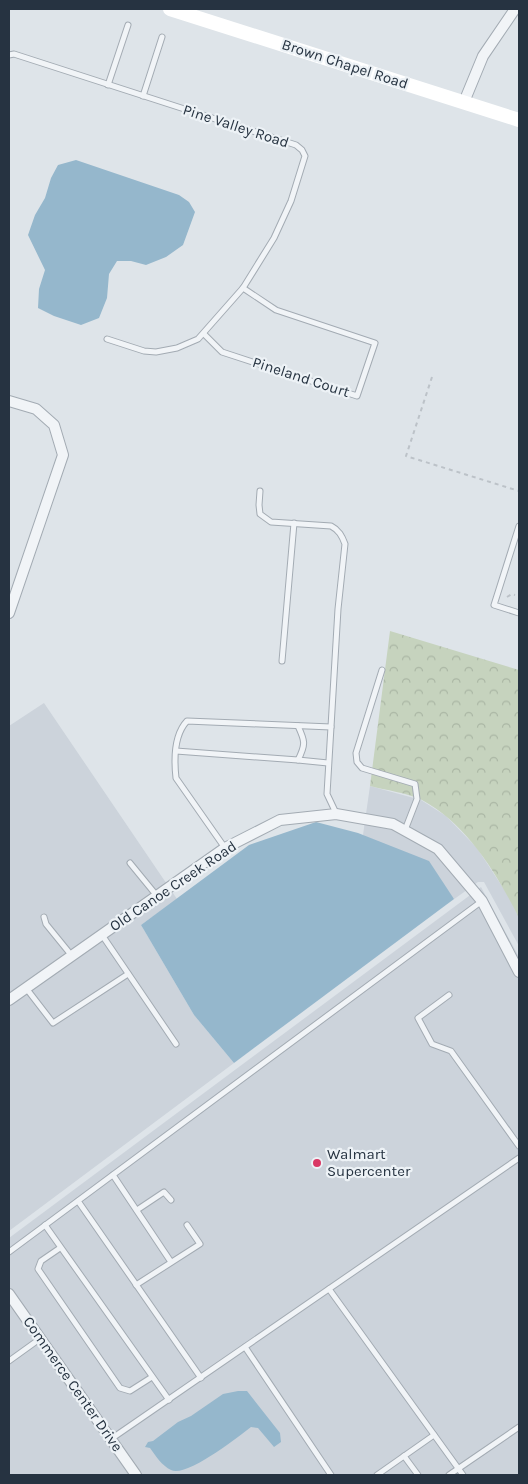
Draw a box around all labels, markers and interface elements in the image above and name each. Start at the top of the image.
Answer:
street label: Brown Chapel Road [280,35,410,93]
street label: Pine Valley Road [181,100,291,152]
street label: Pineland Court [250,353,352,401]
street label: Old Canoe Creek Road [106,837,240,935]
place label: Walmart Supercenter [327,1145,411,1180]
marker: Walmart Supercenter [311,1157,323,1169]
street label: Commerce Center Drive [19,1313,127,1455]

